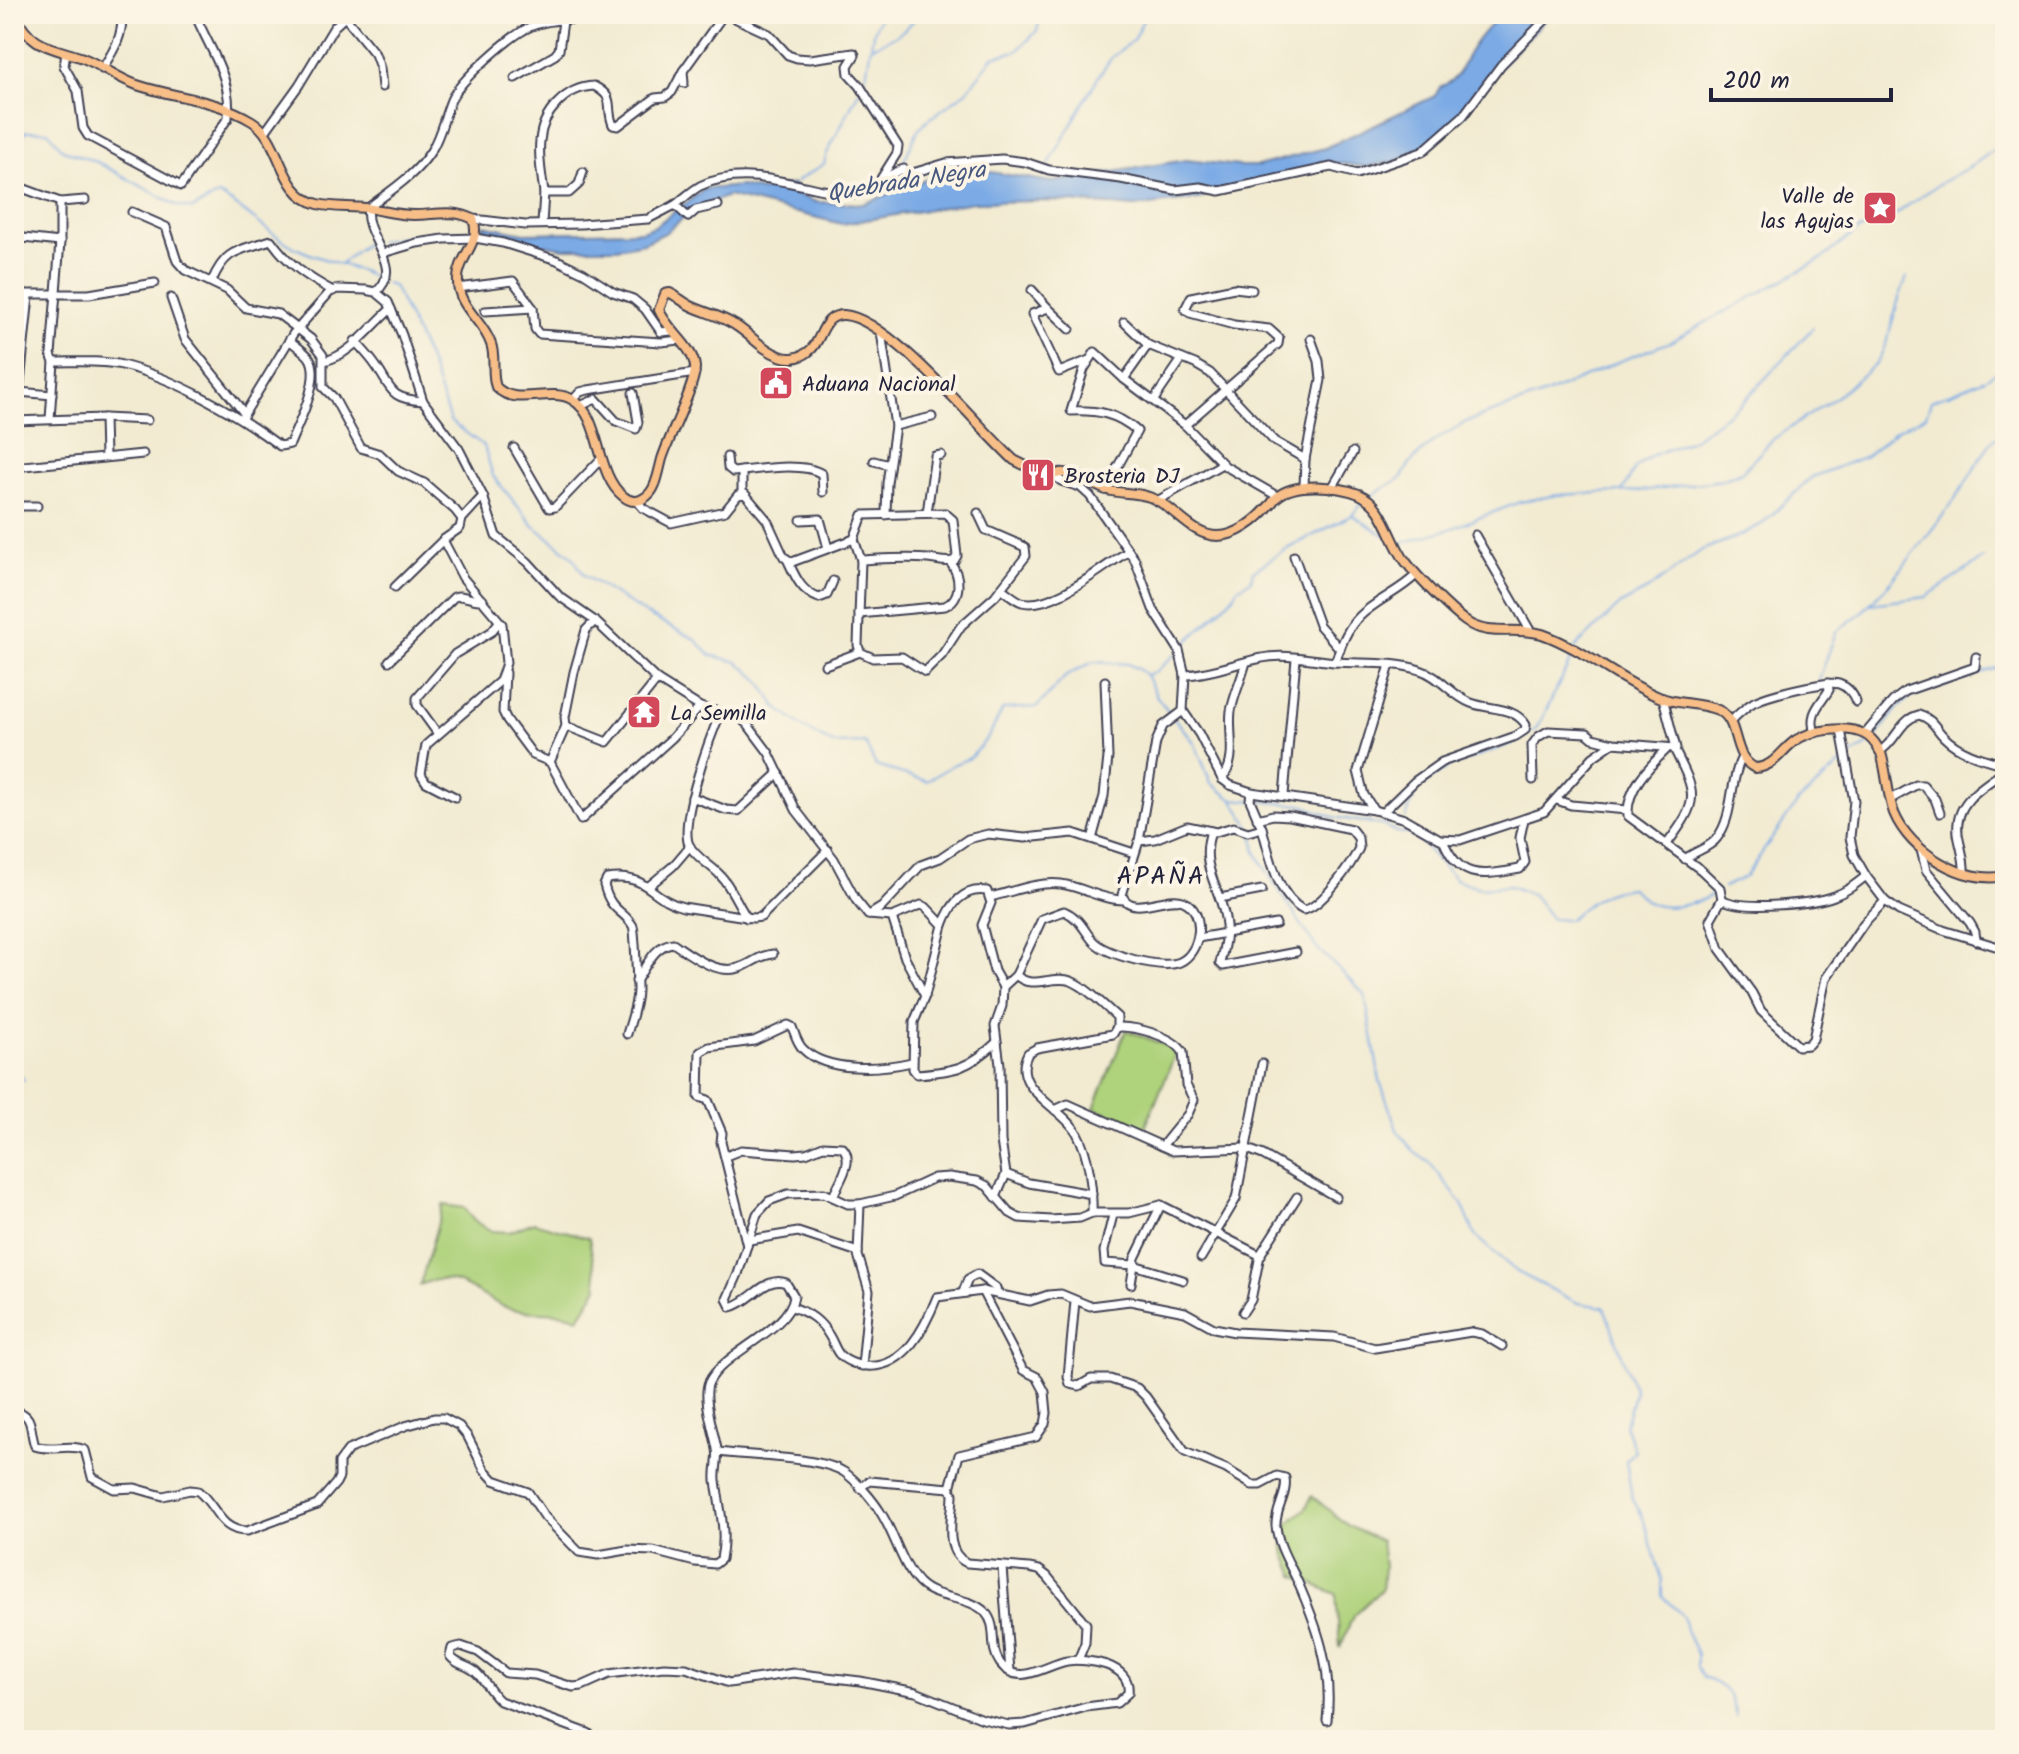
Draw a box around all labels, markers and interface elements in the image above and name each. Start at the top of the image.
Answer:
scale bar [1711,52,1891,102]
text: 200 m [1723,62,1790,101]
water label: Quebrada Negra [824,150,990,214]
place label: Valle de las Agujas [1760,180,1855,240]
place icon: Valle de las Agujas [1861,189,1899,227]
public building icon: Aduana Nacional [757,364,795,402]
place label: Aduana Nacional [802,368,956,403]
restaurant icon: Brosteria DJ [1019,456,1057,494]
place label: Brosteria DJ [1064,460,1180,495]
temple icon: La Semilla [625,693,663,731]
place label: La Semilla [670,697,767,732]
district label: APAÑA [1116,856,1206,898]

